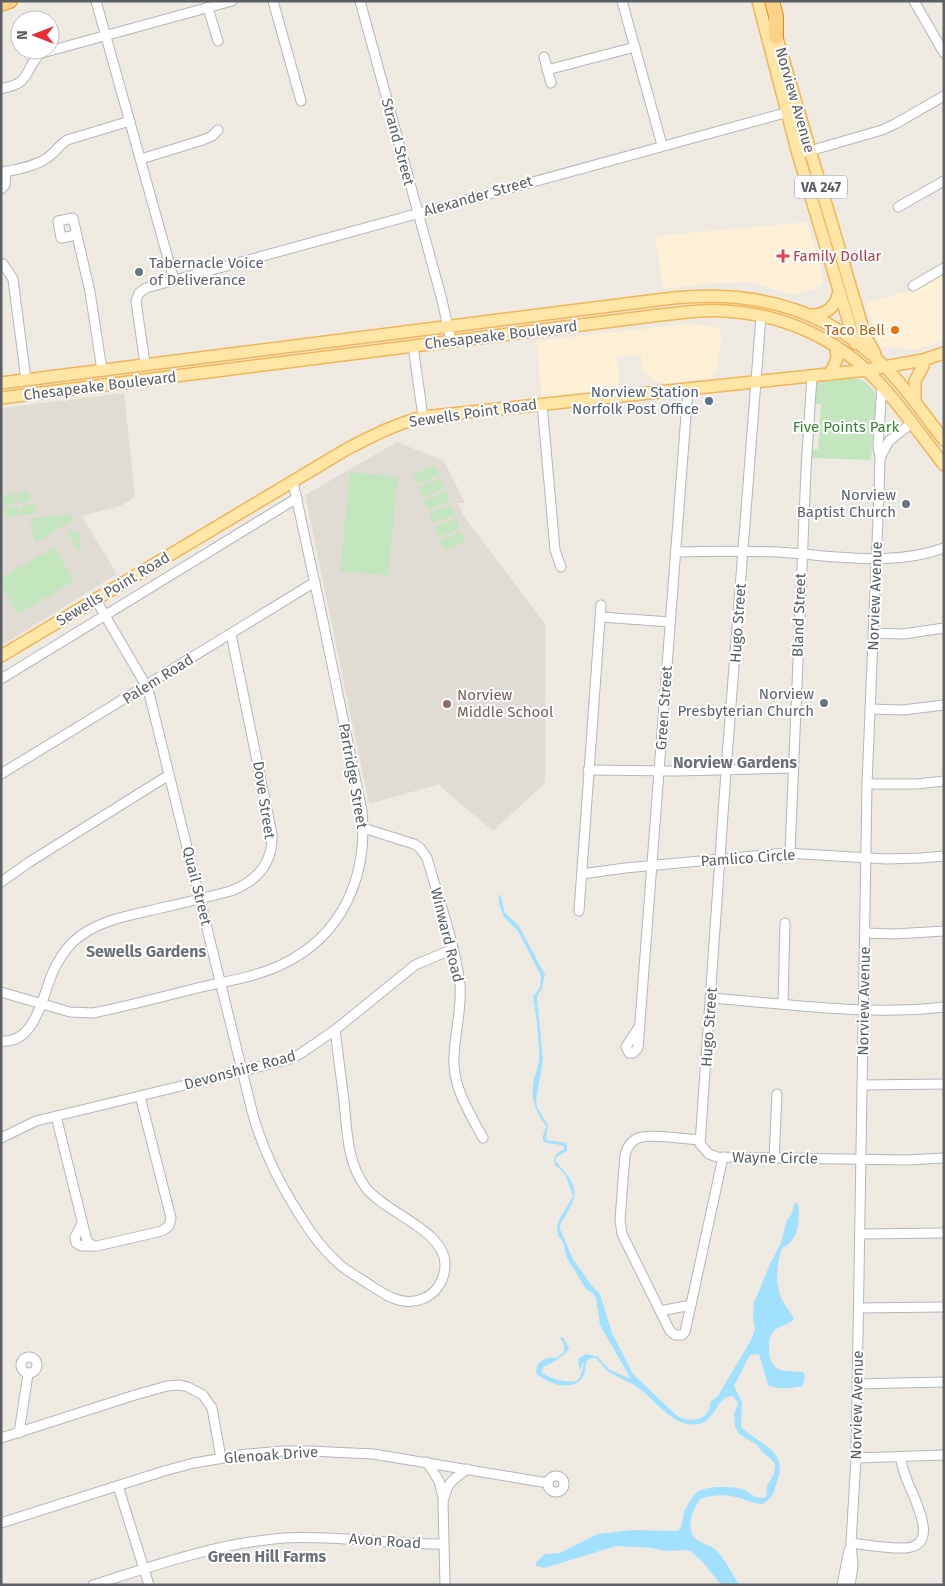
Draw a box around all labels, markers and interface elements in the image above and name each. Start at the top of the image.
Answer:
north arrow [10,10,60,60]
text: N [14,30,31,40]
street label: Norview Avenue [771,45,819,155]
street label: Strand Street [378,96,418,188]
street label: Alexander Street [421,172,535,220]
road number: VA 247 [795,176,847,198]
place label: Family Dollar [793,247,882,265]
marker: Family Dollar [777,250,789,262]
place label: Tabernacle Voice of Deliverance [149,254,264,289]
marker: Tabernacle Voice of Deliverance [133,266,145,278]
street label: Chesapeake Boulevard [424,317,578,353]
place label: Taco Bell [824,321,886,339]
marker: Taco Bell [889,324,901,336]
street label: Chesapeake Boulevard [23,368,177,404]
place label: Norview Station Norfolk Post Office [572,383,699,418]
street label: Sewells Point Road [408,395,538,431]
marker: Norview Station Norfolk Post Office [703,395,715,407]
park label: Five Points Park [793,418,900,436]
place label: Norview Baptist Church [797,486,896,521]
marker: Norview Baptist Church [900,498,912,510]
street label: Norview Avenue [864,541,886,651]
street label: Sewells Point Road [53,548,173,630]
street label: Bland Street [789,572,809,657]
street label: Hugo Street [726,582,750,663]
street label: Palem Road [119,650,197,708]
street label: Green Street [652,665,676,751]
place label: Norview Presbyterian Church [677,685,814,720]
place label: Norview Middle School [457,686,554,721]
marker: Norview Presbyterian Church [818,697,830,709]
marker: Norview Middle School [441,698,453,710]
street label: Partridge Street [335,722,371,831]
district label: Norview Gardens [673,753,797,772]
street label: Dove Street [249,760,279,841]
street label: Quail Street [179,845,216,928]
street label: Pamlico Circle [700,846,796,870]
street label: Winward Road [427,886,467,984]
district label: Sewells Gardens [86,942,206,961]
street label: Norview Avenue [854,946,874,1056]
street label: Hugo Street [697,986,721,1067]
street label: Devonshire Road [182,1046,298,1094]
street label: Wayne Circle [732,1148,818,1168]
street label: Norview Avenue [847,1350,867,1460]
street label: Glenoak Drive [223,1443,319,1467]
street label: Avon Road [348,1530,422,1552]
district label: Green Hill Farms [208,1547,327,1566]

